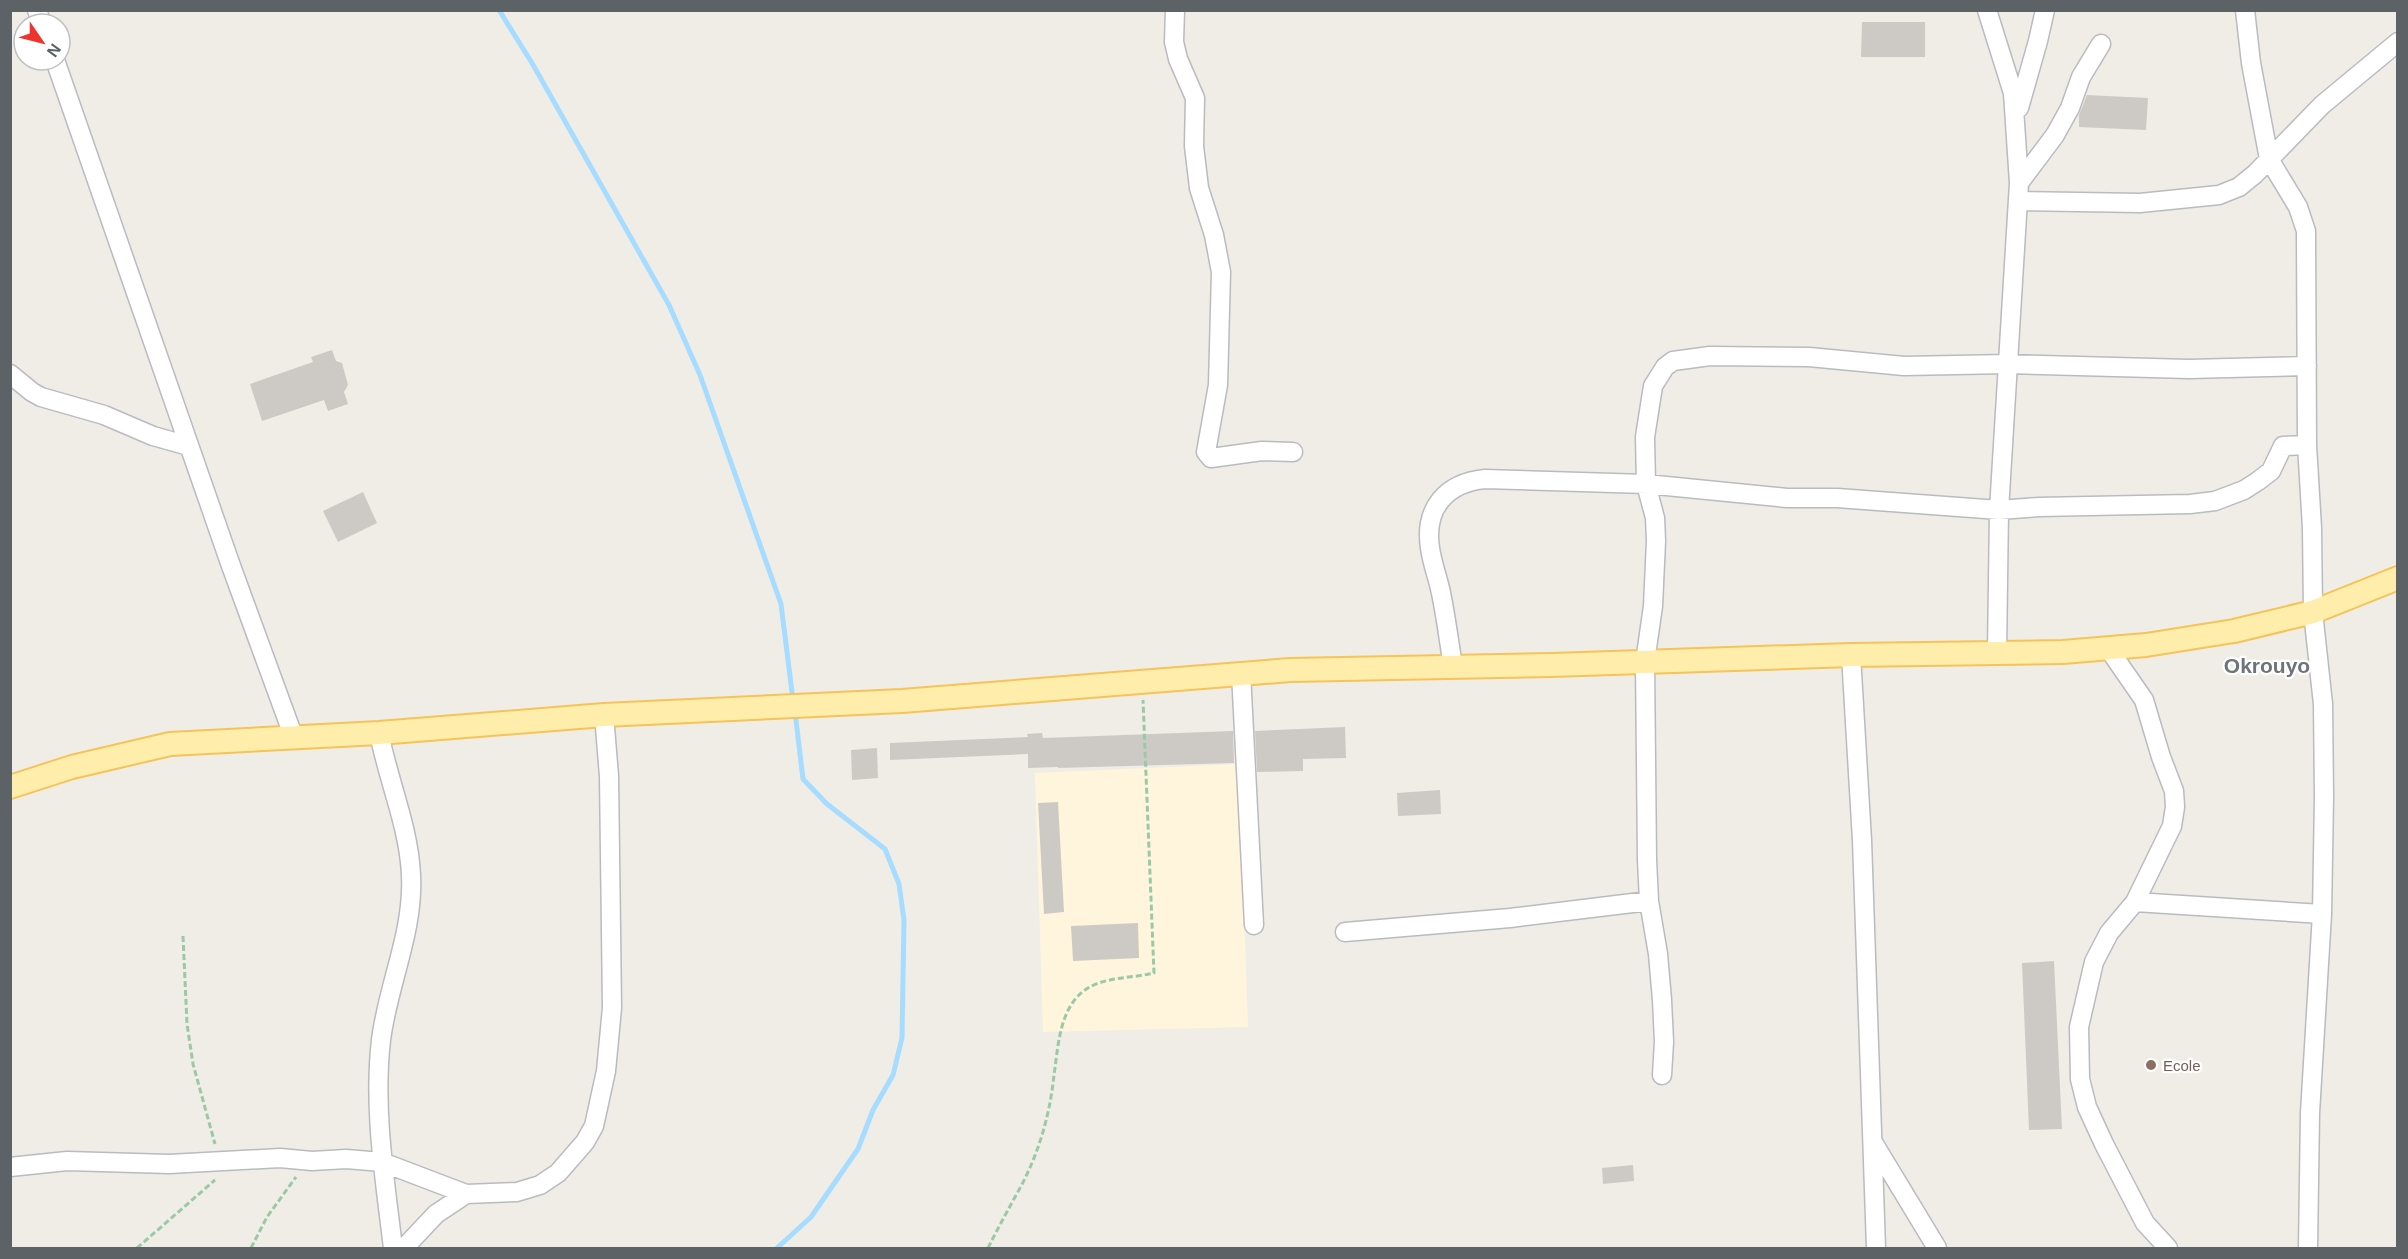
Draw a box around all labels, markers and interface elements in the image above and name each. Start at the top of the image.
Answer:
north arrow [12,12,72,72]
text: N [44,41,64,60]
district label: Okrouyo [2224,654,2310,677]
place label: Ecole [2163,1057,2201,1074]
marker: Ecole [2144,1058,2158,1072]

